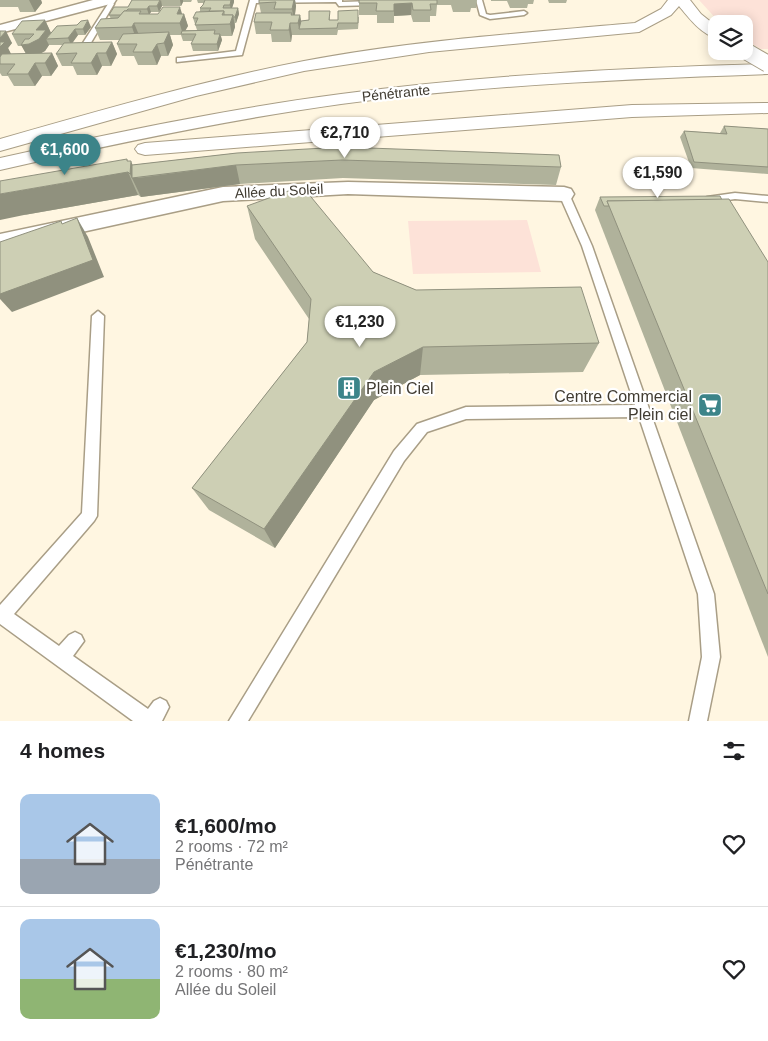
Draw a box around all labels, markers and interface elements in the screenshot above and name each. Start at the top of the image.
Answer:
map controls [708,15,753,60]
button: layers [708,15,753,60]
street label: Pénétrante [361,81,431,105]
pin: €2,710 [304,116,386,159]
text: €2,710 [321,124,369,141]
pin: €1,600 [24,134,106,176]
text: €1,600 [41,141,89,158]
pin: €1,590 [617,156,699,199]
text: €1,590 [634,164,682,181]
street label: Allée du Soleil [234,181,324,201]
pin: €1,230 [319,306,401,348]
text: €1,230 [336,313,384,330]
building icon: Plein Ciel [336,375,362,401]
place label: Plein Ciel [366,380,434,397]
place label: Centre Commercial Plein ciel [554,388,692,423]
supermarket icon: Centre Commercial Plein ciel [697,392,723,418]
icon: filters [720,737,748,765]
text: 4 homes [20,739,105,762]
icon: home [60,814,120,874]
text: €1,600/mo [175,814,277,837]
icon: heart [720,830,748,858]
text: 2 rooms · 72 m² [175,838,288,855]
text: Pénétrante [175,856,253,873]
icon: home [60,939,120,999]
text: €1,230/mo [175,939,277,962]
icon: heart [720,955,748,983]
text: 2 rooms · 80 m² [175,963,288,980]
text: Allée du Soleil [175,981,276,998]

